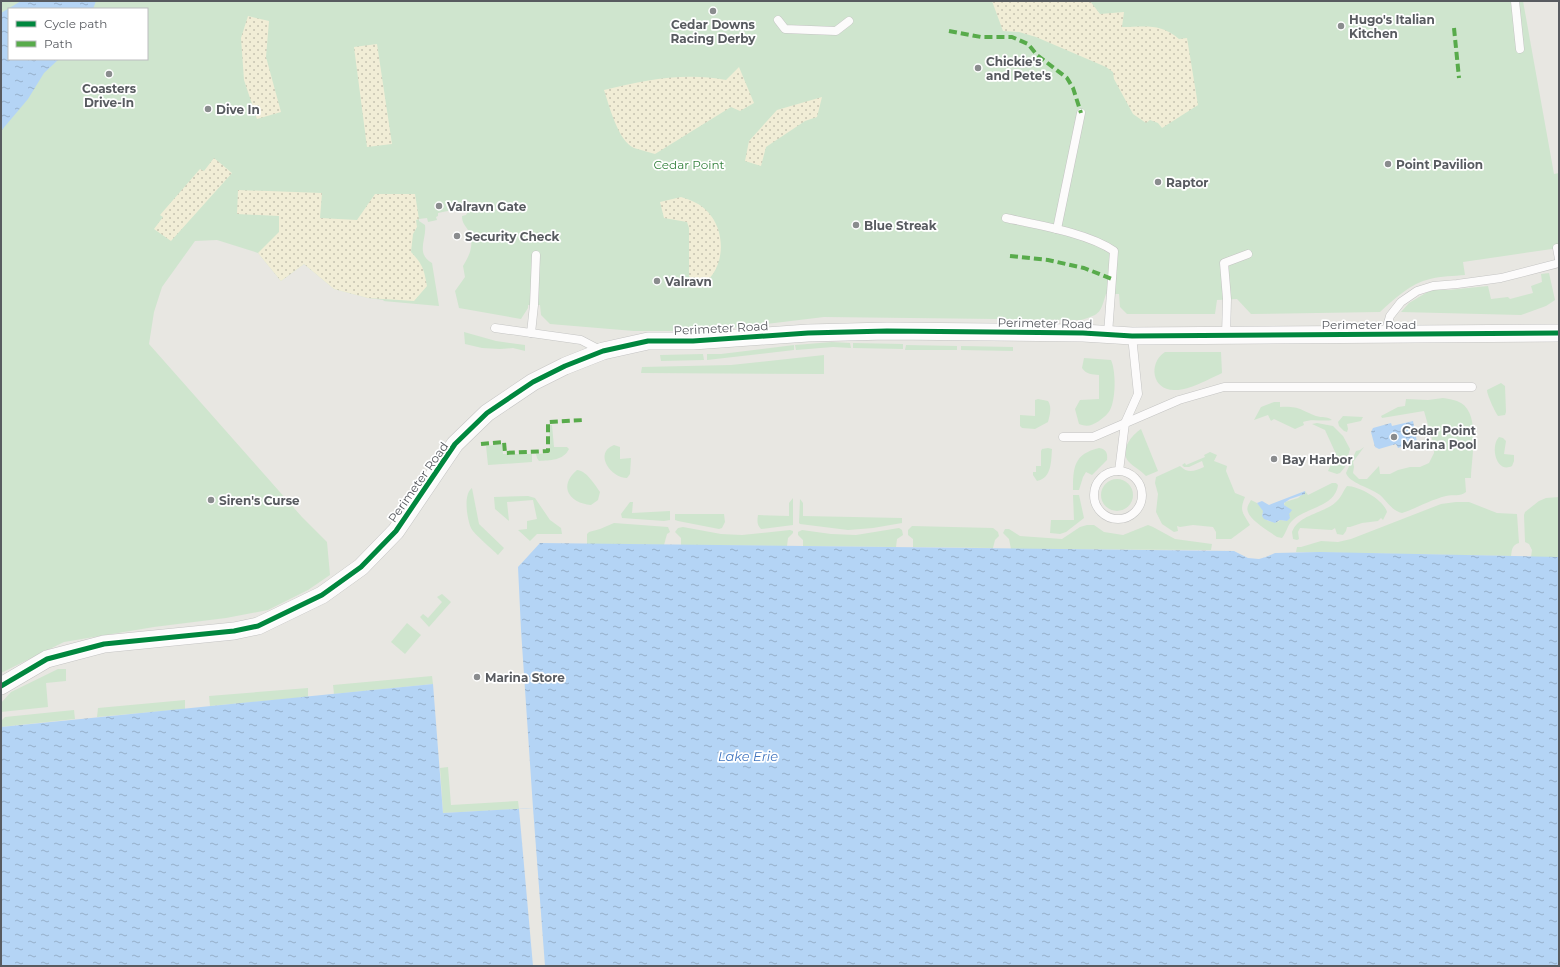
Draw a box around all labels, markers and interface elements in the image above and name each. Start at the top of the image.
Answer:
marker: Cedar Downs Racing Derby [708,6,718,16]
legend [8,8,148,60]
place label: Hugo's Italian Kitchen [1349,12,1435,41]
text: Cycle path [44,16,107,31]
place label: Cedar Downs Racing Derby [671,17,756,46]
marker: Hugo's Italian Kitchen [1336,21,1346,31]
text: Path [44,36,73,51]
place label: Chickie's and Pete's [986,54,1052,83]
marker: Chickie's and Pete's [973,63,983,73]
marker: Coasters Drive-In [104,69,114,79]
place label: Coasters Drive-In [82,81,137,110]
place label: Dive In [216,102,260,117]
marker: Dive In [203,104,213,114]
park label: Cedar Point [654,157,725,172]
place label: Point Pavilion [1396,157,1483,172]
marker: Point Pavilion [1383,159,1393,169]
place label: Raptor [1166,175,1209,190]
marker: Raptor [1153,177,1163,187]
place label: Valravn Gate [446,199,527,214]
marker: Valravn Gate [434,201,444,211]
place label: Blue Streak [864,218,937,233]
marker: Blue Streak [851,220,861,230]
place label: Security Check [465,229,559,244]
marker: Security Check [452,231,462,241]
place label: Valravn [664,274,712,289]
marker: Valravn [652,276,662,286]
street label: Perimeter Road [997,315,1093,331]
street label: Perimeter Road [1322,317,1416,332]
street label: Perimeter Road [673,318,769,338]
place label: Cedar Point Marina Pool [1402,423,1477,452]
marker: Cedar Point Marina Pool [1389,432,1399,442]
street label: Perimeter Road [385,439,451,525]
place label: Bay Harbor [1282,452,1353,467]
marker: Bay Harbor [1269,454,1279,464]
place label: Siren's Curse [219,493,300,508]
marker: Siren's Curse [206,495,216,505]
place label: Marina Store [485,670,565,685]
marker: Marina Store [472,672,482,682]
water label: Lake Erie [718,748,778,764]

